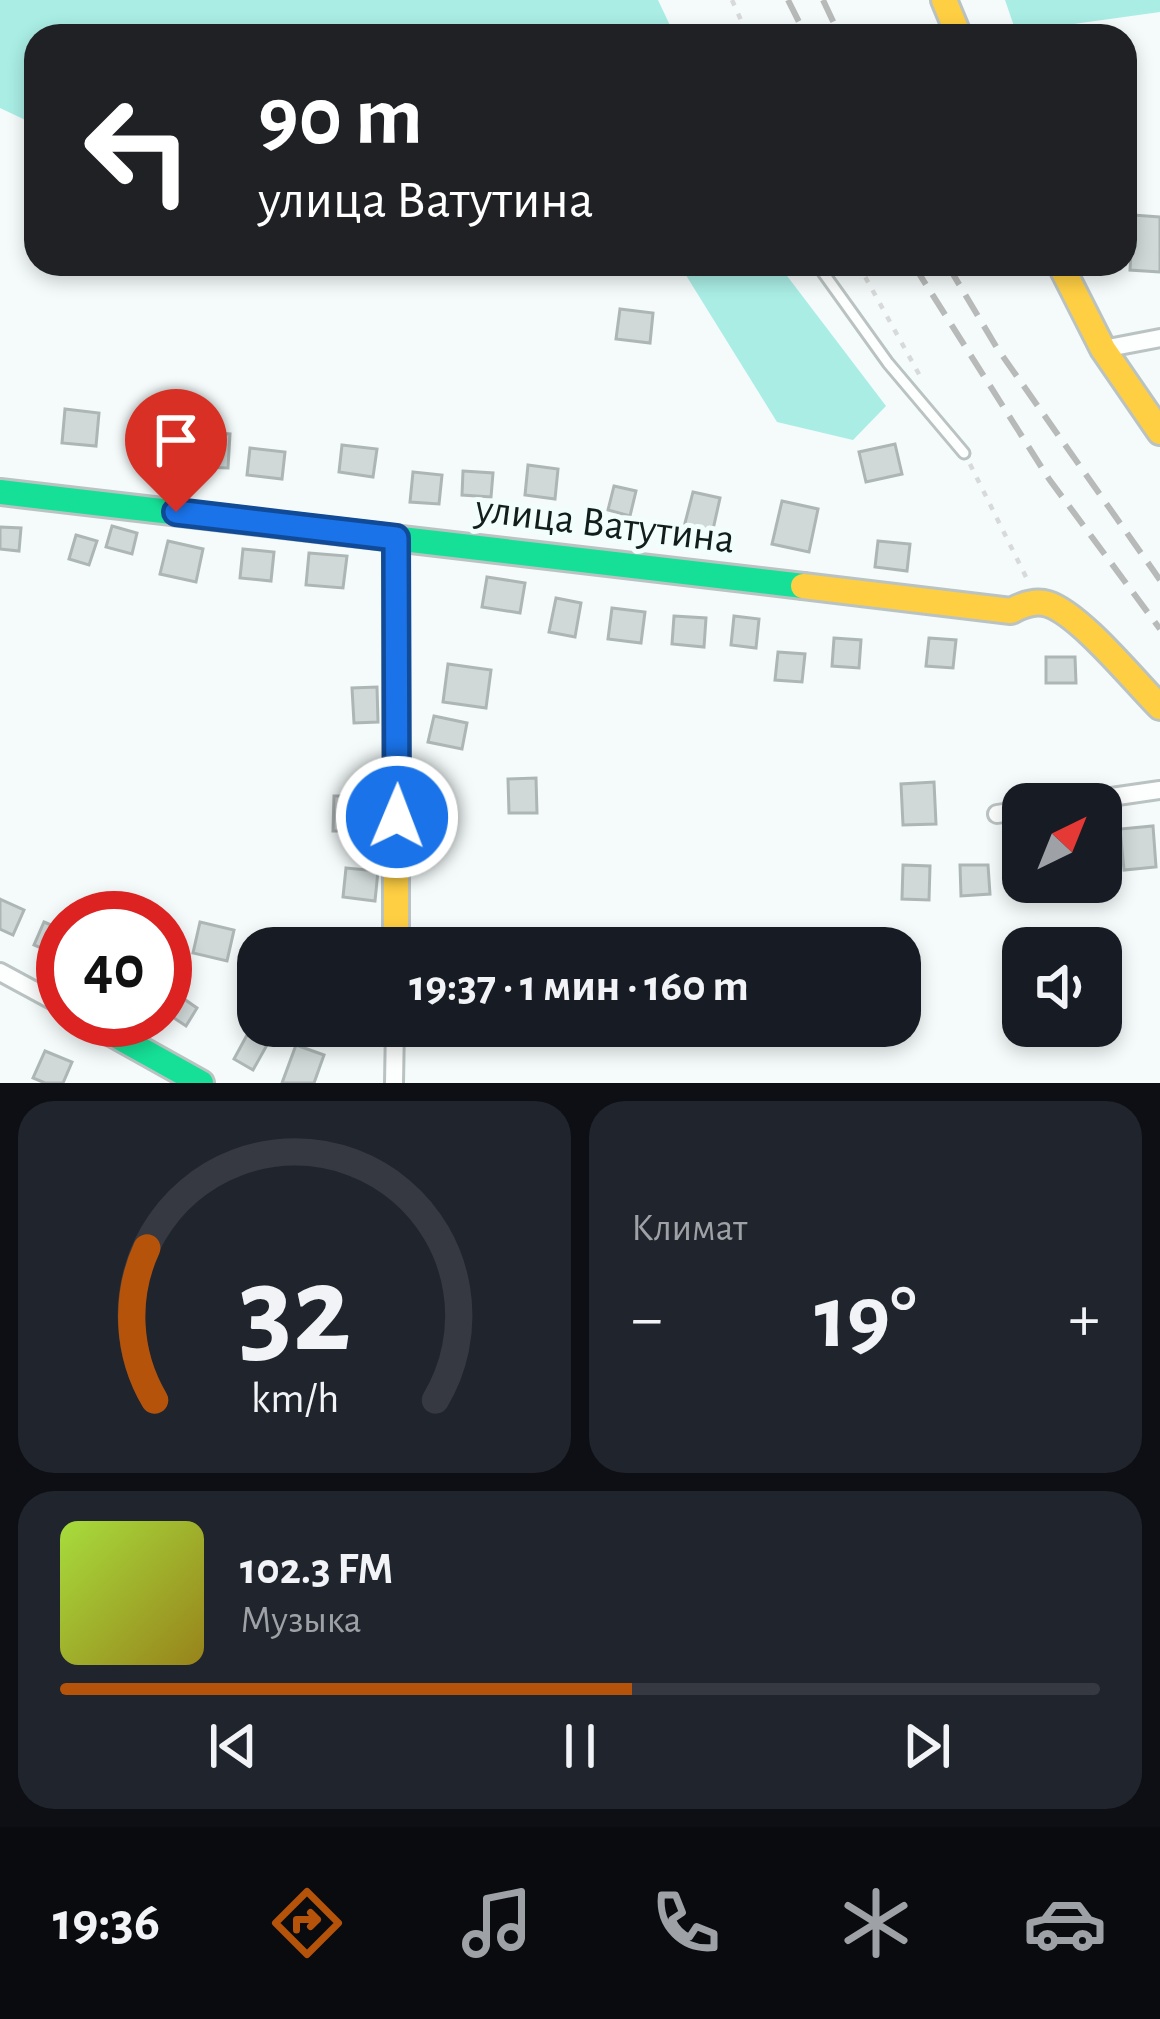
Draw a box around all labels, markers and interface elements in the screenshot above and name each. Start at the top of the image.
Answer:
icon: left [60,72,216,228]
text: 90 m [258,76,423,160]
text: улица Ватутина [258,174,594,228]
pin [125,389,227,512]
icon: arrive [143,407,209,473]
street label: улица Ватутина [472,487,737,561]
position arrow [334,754,460,880]
north arrow [1002,783,1122,903]
map controls [1002,783,1122,1047]
speed limit sign: 40 [36,891,192,1047]
button: sound [1002,927,1122,1047]
text: 19:37 · 1 мин · 160 m [409,964,749,1009]
text: Климат [631,1209,747,1248]
text: 32 [238,1249,351,1374]
text: 19° [814,1274,917,1364]
text: − [631,1286,663,1352]
text: + [1068,1286,1100,1352]
text: km/h [250,1378,339,1421]
text: 102.3 FM [240,1547,393,1592]
text: Музыка [240,1601,362,1640]
icon: previous [200,1713,266,1779]
icon: pause [547,1713,613,1779]
icon: next [894,1713,960,1779]
icon: directions [265,1881,349,1965]
icon: music [455,1881,539,1965]
icon: phone [644,1881,728,1965]
icon: climate [834,1881,918,1965]
icon: car [1023,1881,1107,1965]
text: 19:36 [53,1896,160,1950]

